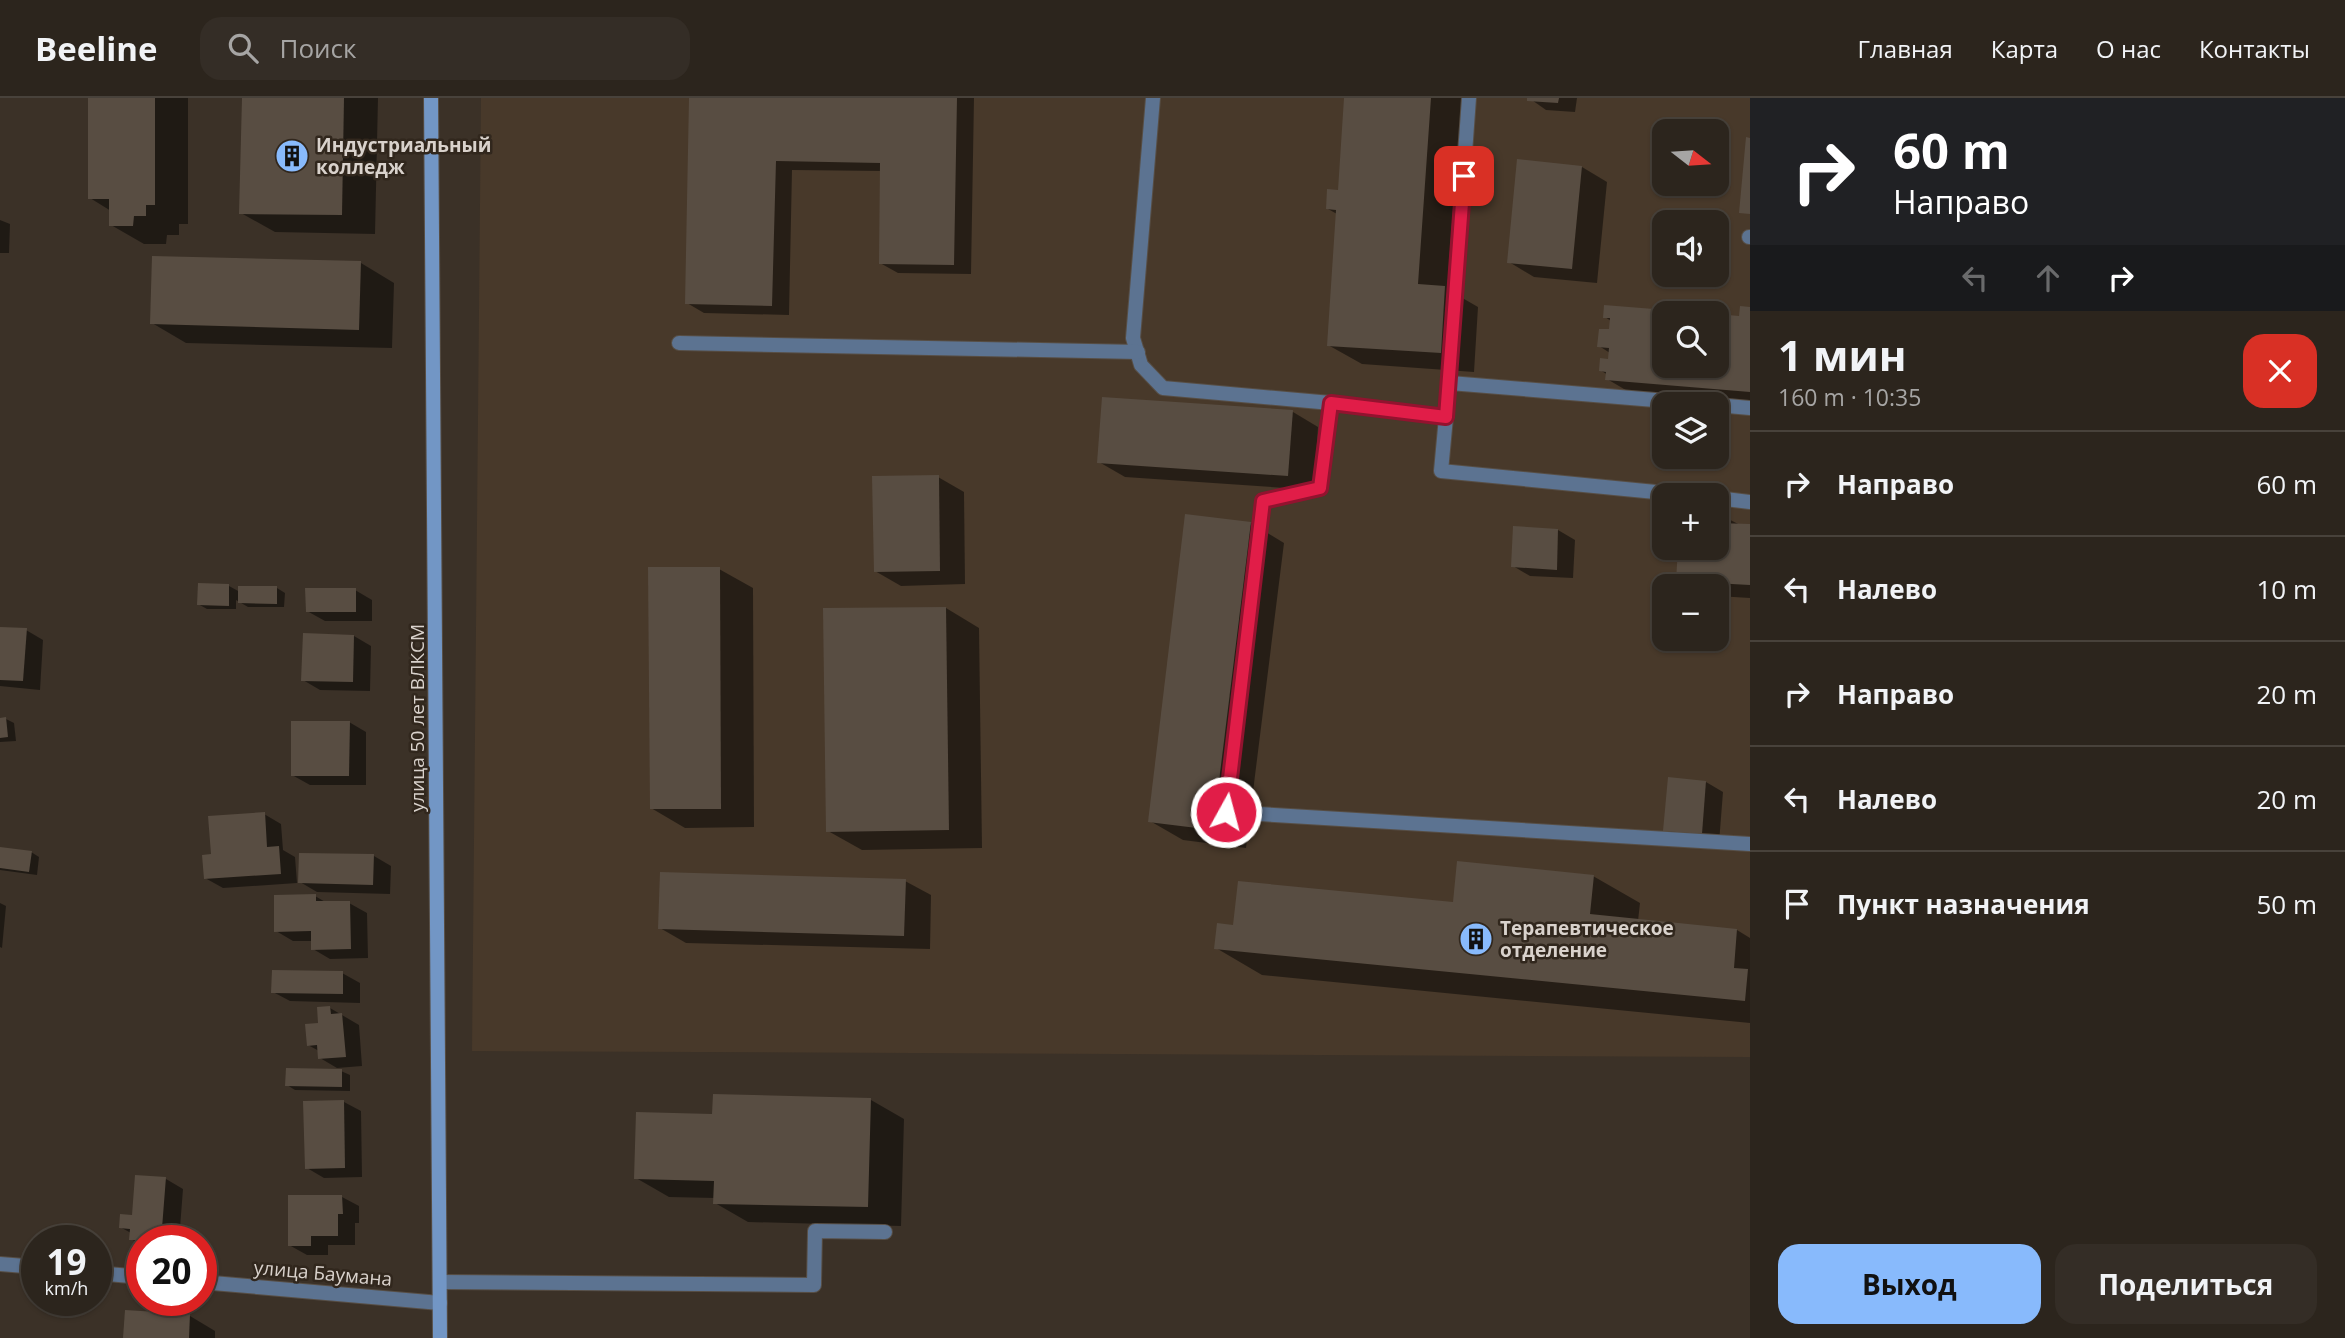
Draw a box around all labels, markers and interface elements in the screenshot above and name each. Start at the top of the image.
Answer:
search box [200,17,690,80]
text: Beeline [35,26,158,71]
icon: search [224,29,262,67]
text: Поиск [280,30,356,66]
text: Главная [1858,32,1953,65]
text: Карта [1991,32,2058,65]
text: О нас [2096,32,2161,65]
text: Контакты [2199,32,2310,65]
text: 60 m [1893,117,2010,183]
north arrow [1652,119,1729,196]
map controls [1652,119,1729,651]
icon: right [1778,126,1869,217]
place label: Индустриальный колледж [316,132,491,180]
building icon: Индустриальный колледж [273,137,311,175]
pin [1434,146,1494,206]
icon: arrive [1445,157,1483,195]
text: Направо [1893,180,2029,223]
button: sound [1652,210,1729,287]
icon: left [1956,259,1994,297]
icon: ahead [2029,259,2067,297]
icon: right [2102,259,2140,297]
button: search [1652,301,1729,378]
text: 1 мин [1778,326,1906,383]
button: close [2243,334,2317,408]
text: 160 m · 10:35 [1778,381,1921,413]
button: layers [1652,392,1729,469]
icon: right [1778,465,1816,503]
text: Направо [1837,466,1954,502]
text: 60 m [2256,466,2317,502]
button: + [1652,483,1729,560]
icon: left [1778,570,1816,608]
text: Налево [1837,571,1937,607]
text: 10 m [2256,571,2317,607]
button: − [1652,574,1729,651]
street label: улица 50 лет ВЛКСМ [404,624,430,812]
icon: right [1778,675,1816,713]
text: Направо [1837,676,1954,712]
text: 20 m [2256,676,2317,712]
position arrow [1189,775,1263,849]
icon: left [1778,780,1816,818]
text: Налево [1837,781,1937,817]
text: 20 m [2256,781,2317,817]
icon: arrive [1778,885,1816,923]
text: Пункт назначения [1837,886,2090,922]
text: 50 m [2256,886,2317,922]
place label: Терапевтическое отделение [1500,915,1674,963]
building icon: Терапевтическое отделение [1457,920,1495,958]
speed limit sign: 20 [126,1225,217,1316]
text: 19 [46,1238,87,1285]
button: Выход [1778,1244,2041,1324]
button: Поделиться [2055,1244,2317,1324]
street label: улица Баумана [253,1254,393,1292]
text: km/h [45,1276,88,1300]

